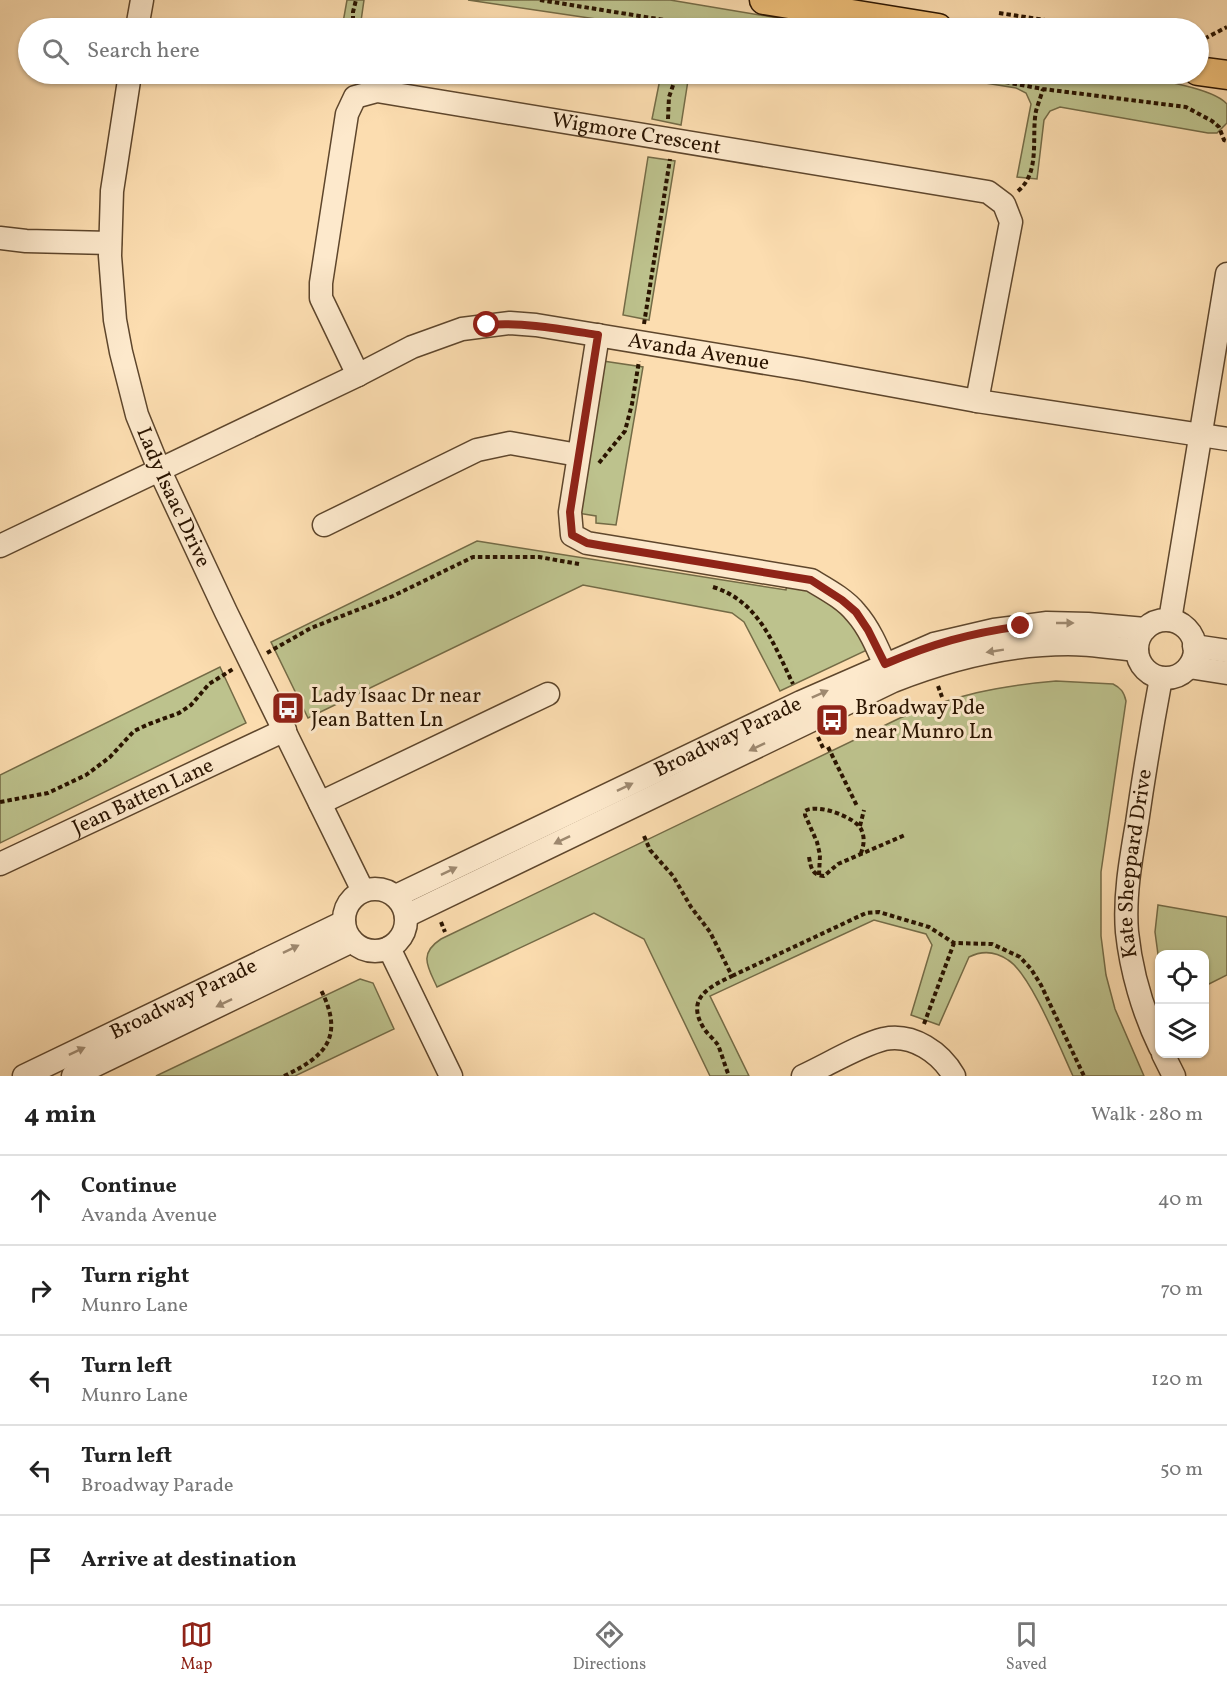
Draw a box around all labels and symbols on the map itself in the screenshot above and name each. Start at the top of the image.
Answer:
street label: Wigmore Crescent [550,106,723,162]
route start [473,311,499,337]
street label: Avanda Avenue [626,326,772,378]
street label: Lady Isaac Drive [129,423,218,572]
route end [1007,612,1033,638]
one-way arrow [1056,618,1075,628]
one-way arrow [985,646,1004,655]
place label: Lady Isaac Dr near Jean Batten Ln [311,682,481,735]
street label: Broadway Parade [649,689,806,785]
one-way arrow [811,689,829,699]
bus stop icon: Lady Isaac Dr near Jean Batten Ln [270,690,306,726]
place label: Broadway Pde near Munro Ln [855,694,993,747]
bus stop icon: Broadway Pde near Munro Ln [814,702,850,738]
one-way arrow [748,742,765,751]
street label: Jean Batten Lane [68,751,218,842]
street label: Kate Sheppard Drive [1112,767,1159,960]
one-way arrow [616,782,633,791]
one-way arrow [553,836,570,845]
one-way arrow [441,867,458,876]
one-way arrow [282,944,299,953]
street label: Broadway Parade [105,951,262,1047]
one-way arrow [216,999,233,1008]
one-way arrow [68,1046,85,1055]

